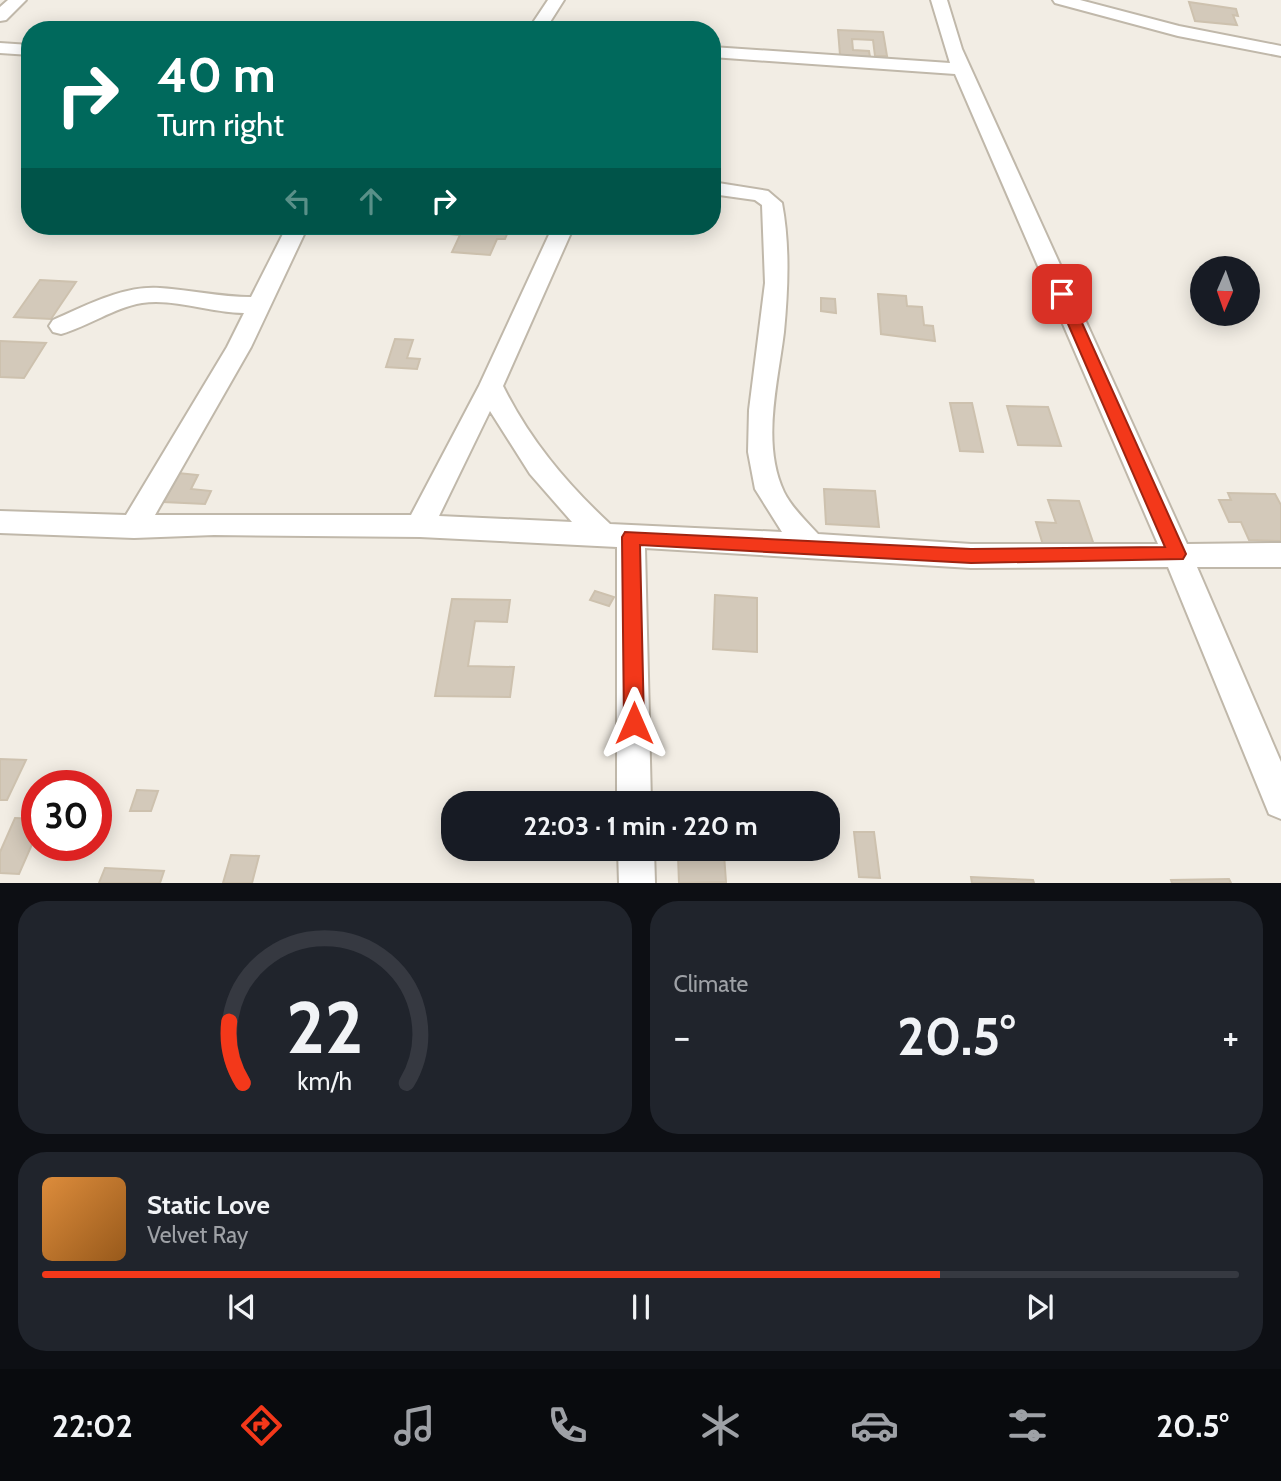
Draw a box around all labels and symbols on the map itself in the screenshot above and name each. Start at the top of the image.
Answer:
north arrow [1190,256,1260,326]
pin [1032,264,1092,324]
position arrow [597,686,671,760]
speed limit sign: 30 [21,770,112,861]

